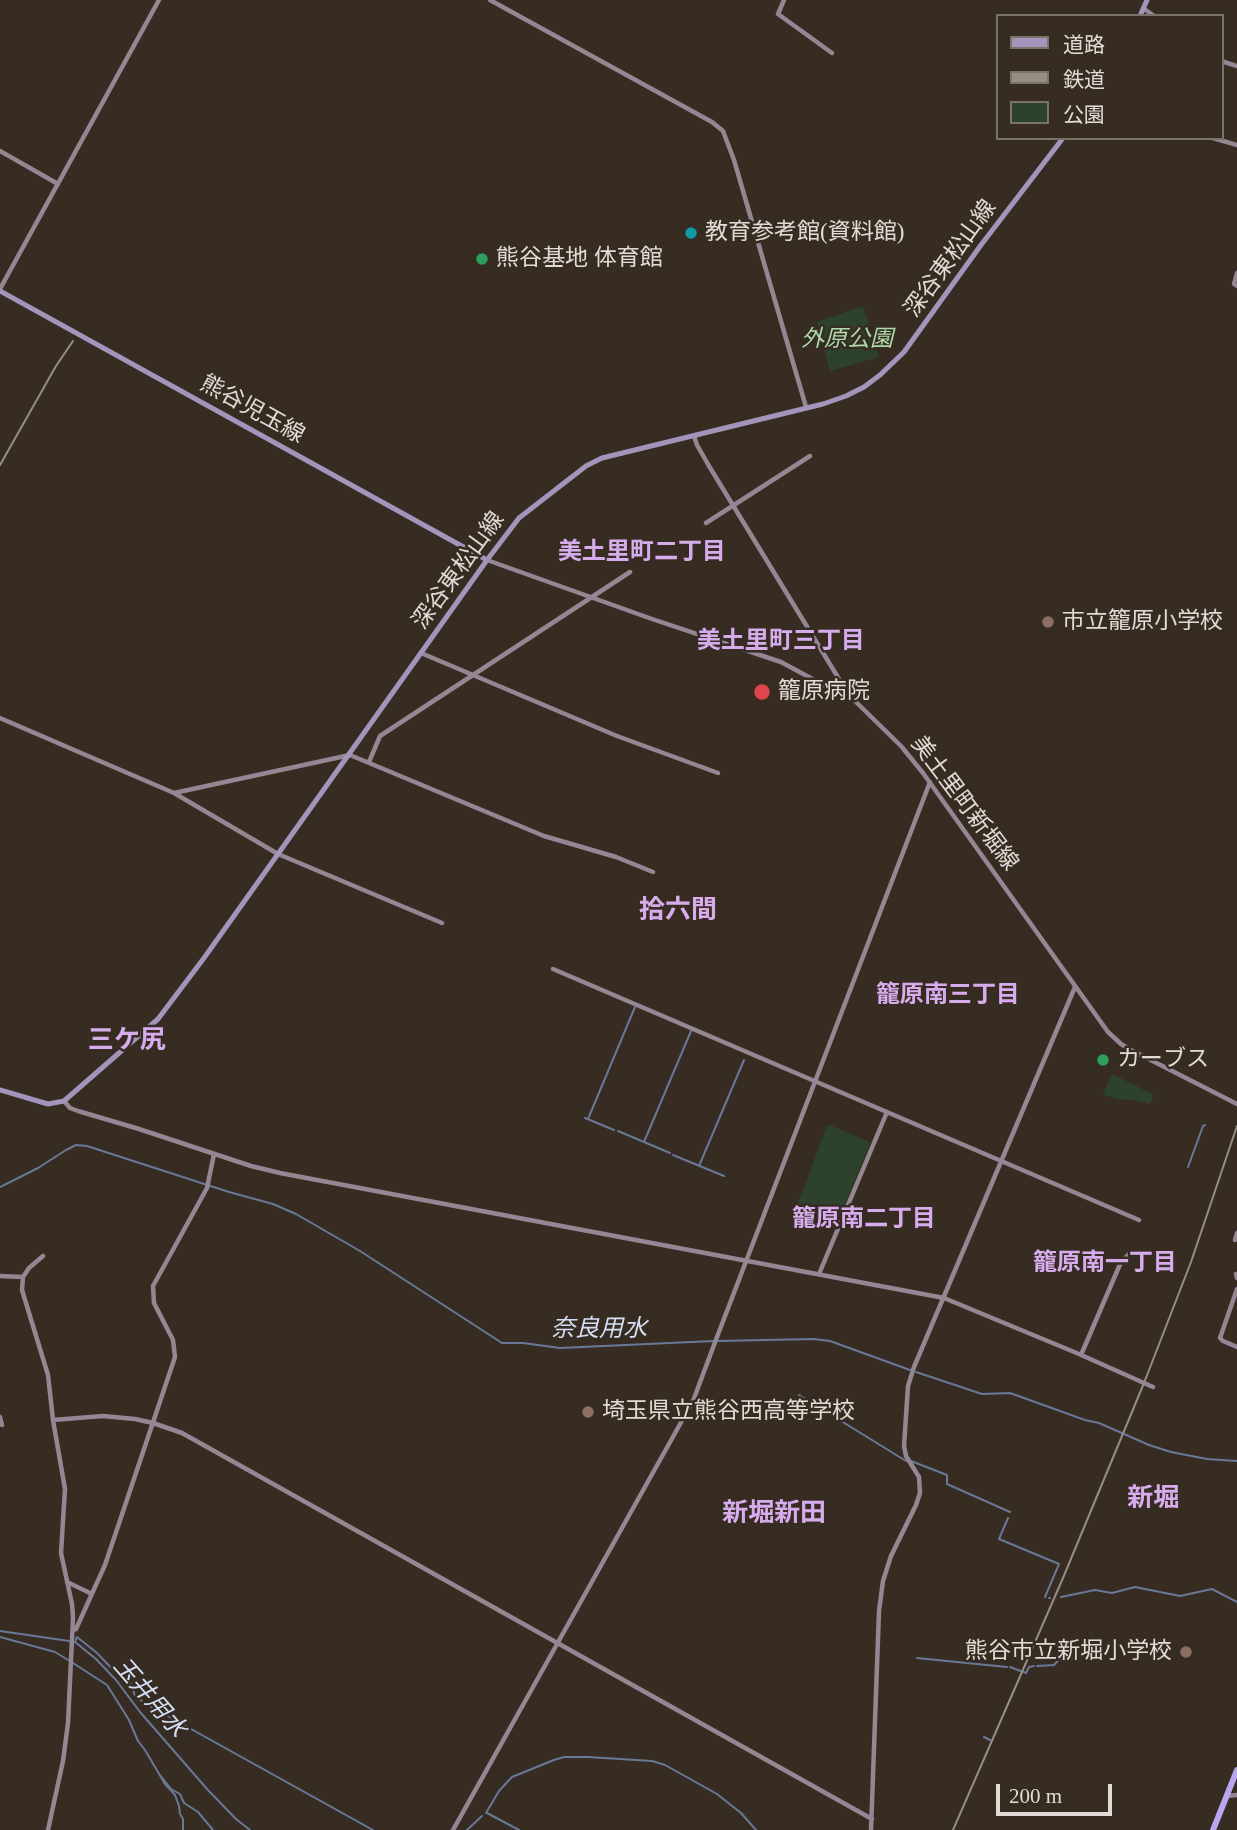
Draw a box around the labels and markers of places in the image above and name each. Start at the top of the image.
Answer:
place label: 教育参考館(資料館) [705,219,904,247]
marker: 教育参考館(資料館) [683,225,699,241]
place label: 熊谷基地 体育館 [496,245,663,273]
marker: 熊谷基地 体育館 [474,251,490,267]
place label: 市立籠原小学校 [1062,608,1223,636]
marker: 市立籠原小学校 [1040,614,1056,630]
place label: 籠原病院 [778,678,870,706]
marker: 籠原病院 [752,682,772,702]
place label: カーブス [1117,1046,1209,1074]
marker: カーブス [1095,1052,1111,1068]
place label: 埼玉県立熊谷西高等学校 [602,1398,855,1426]
marker: 埼玉県立熊谷西高等学校 [580,1404,596,1420]
place label: 熊谷市立新堀小学校 [965,1638,1172,1666]
marker: 熊谷市立新堀小学校 [1178,1644,1194,1660]

